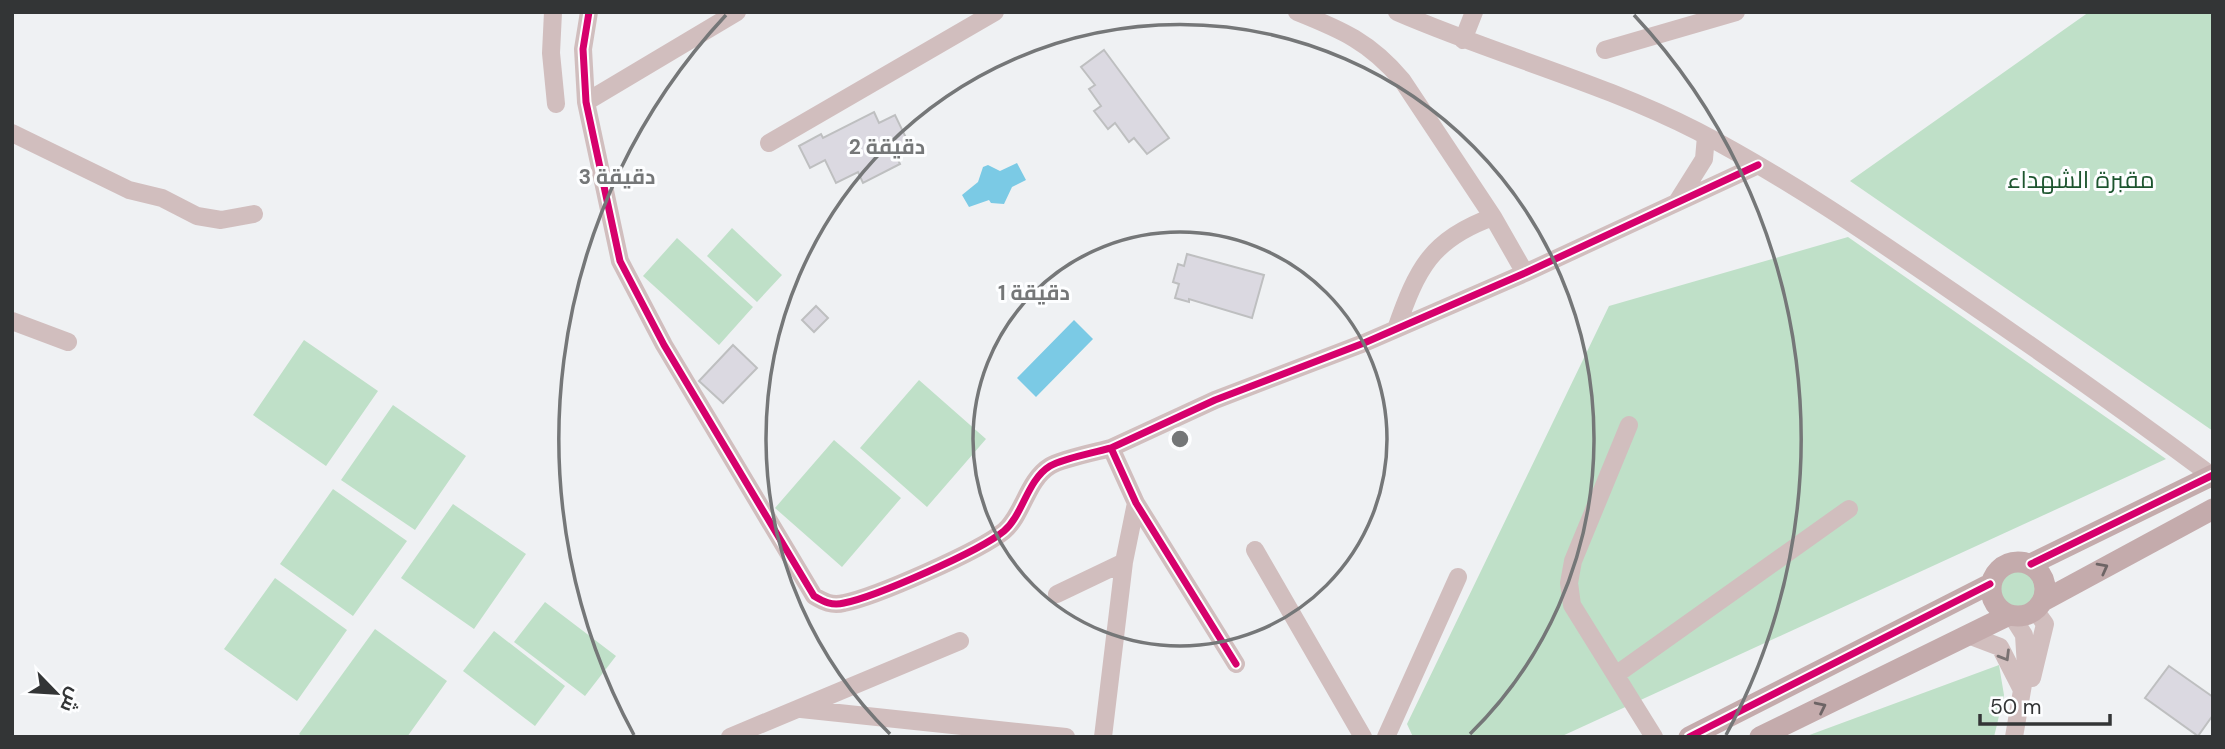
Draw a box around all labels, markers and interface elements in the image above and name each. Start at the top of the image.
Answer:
text: 2 دقيقة [849,133,925,161]
text: 3 دقيقة [579,163,655,191]
park label: مقبرة الشهداء [2007,164,2155,195]
text: 1 دقيقة [998,279,1070,307]
centre of rings [1168,427,1192,451]
one-way arrow [2096,563,2108,577]
one-way arrow [1996,649,2009,662]
north arrow [21,658,91,728]
scale bar [1980,682,2110,726]
text: ش [54,684,87,716]
text: 50 m [1990,693,2041,721]
one-way arrow [1814,702,1826,716]

